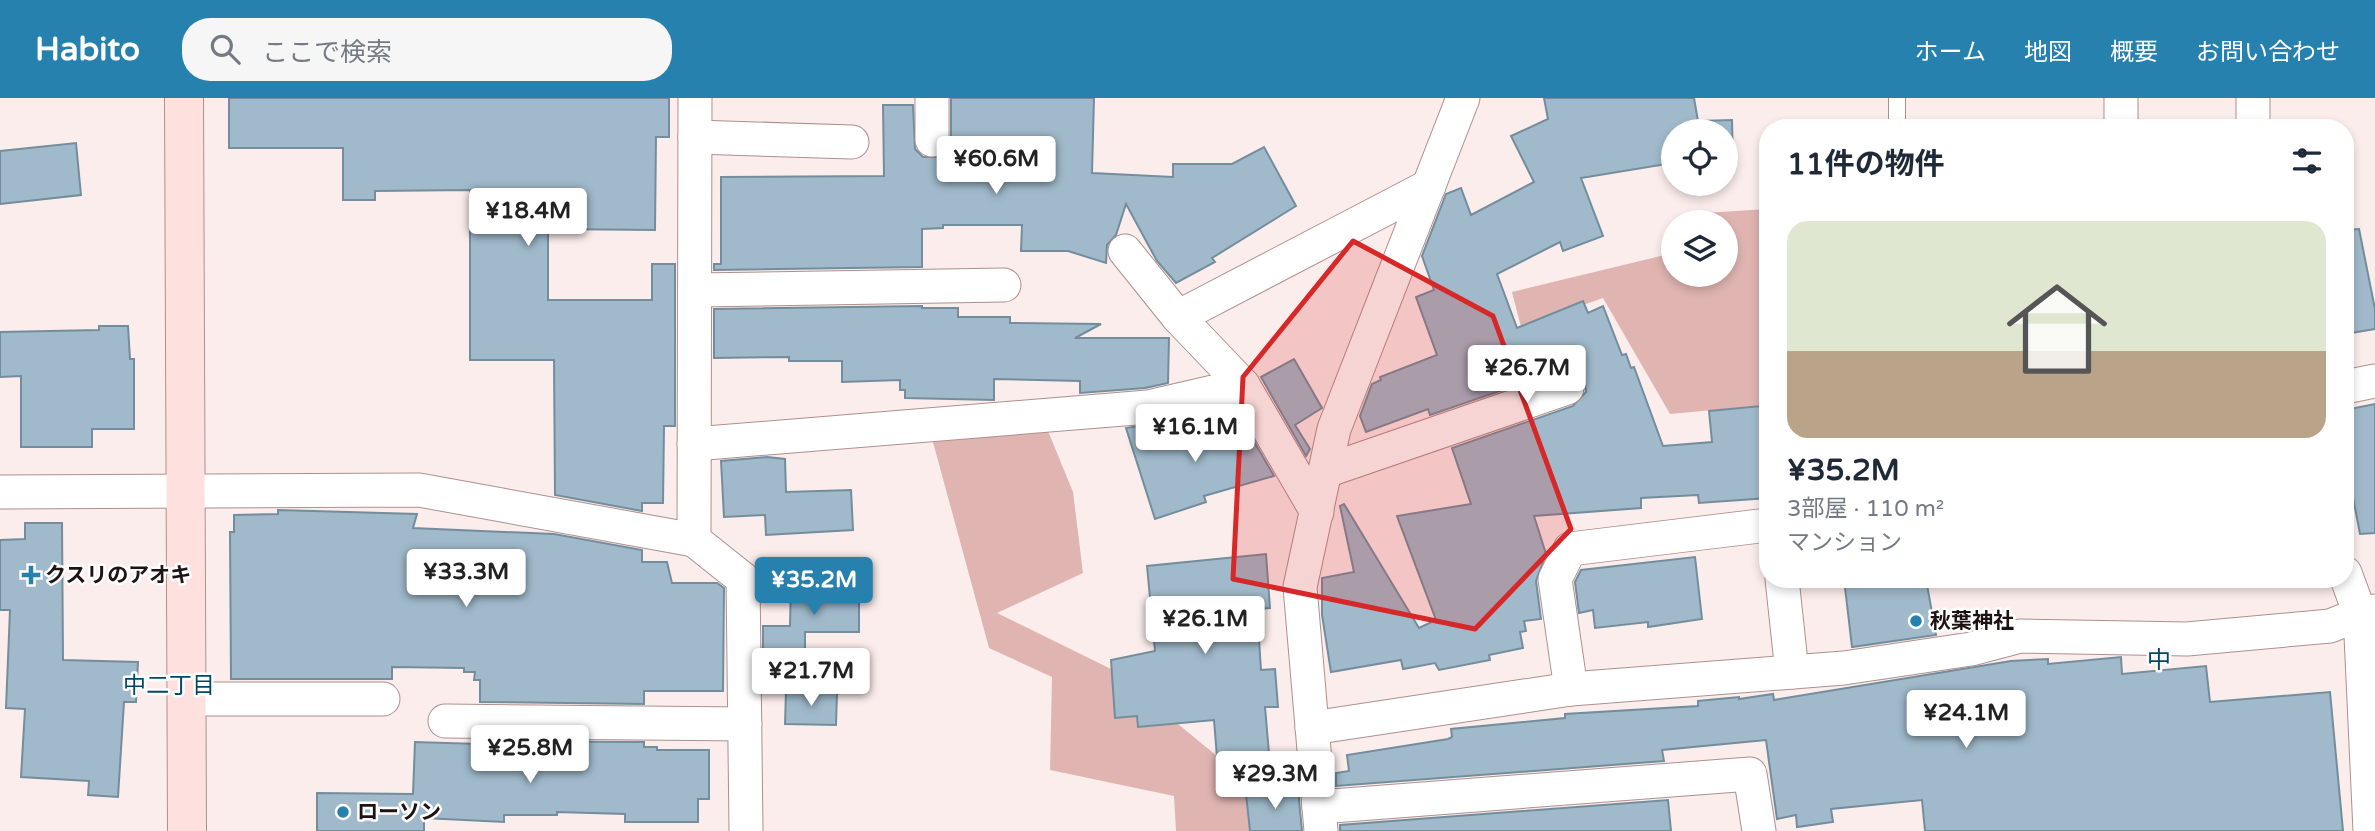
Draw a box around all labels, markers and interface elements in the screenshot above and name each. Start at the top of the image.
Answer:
search box [182,18,672,81]
text: Habito [35,30,140,69]
icon: search [206,30,244,68]
text: ここで検索 [262,37,392,68]
text: ホーム [1915,38,1986,67]
text: 地図 [2024,38,2072,67]
text: 概要 [2110,38,2158,67]
text: お問い合わせ [2196,38,2340,67]
map controls [1661,119,1738,287]
button: locate [1661,119,1738,196]
pin: ¥60.6M [939,136,1053,196]
icon: filters [2288,142,2326,180]
text: ¥60.6M [953,145,1039,173]
text: 11件の物件 [1787,146,1945,183]
pin: ¥18.4M [471,188,585,248]
text: ¥18.4M [485,197,571,225]
button: layers [1661,210,1738,287]
icon: home [1994,266,2120,392]
pin: ¥26.7M [1470,345,1584,405]
text: ¥26.7M [1484,354,1570,382]
pin: ¥16.1M [1138,404,1252,464]
text: ¥16.1M [1152,413,1238,441]
text: ¥35.2M [1787,452,1900,489]
text: 3部屋 · 110 m² [1787,495,1944,523]
text: マンション [1787,529,1902,557]
pin: ¥33.3M [409,550,523,609]
text: ¥33.3M [423,558,509,586]
pin: ¥35.2M [757,558,871,617]
place label: クスリのアオキ [45,563,191,588]
text: ¥35.2M [771,566,857,594]
marker: クスリのアオキ [23,567,39,583]
pin: ¥26.1M [1148,596,1262,656]
text: ¥26.1M [1162,605,1248,633]
place label: 秋葉神社 [1930,609,2014,634]
marker: 秋葉神社 [1908,613,1924,629]
district label: 中 [2147,646,2171,675]
pin: ¥21.7M [754,648,868,708]
text: ¥21.7M [768,657,854,685]
district label: 中二丁目 [123,672,215,700]
pin: ¥24.1M [1909,690,2023,750]
text: ¥24.1M [1923,699,2009,727]
pin: ¥25.8M [473,726,587,785]
text: ¥25.8M [487,734,573,762]
pin: ¥29.3M [1218,752,1332,811]
text: ¥29.3M [1232,760,1318,788]
place label: ローソン [357,800,441,825]
marker: ローソン [335,804,351,820]

